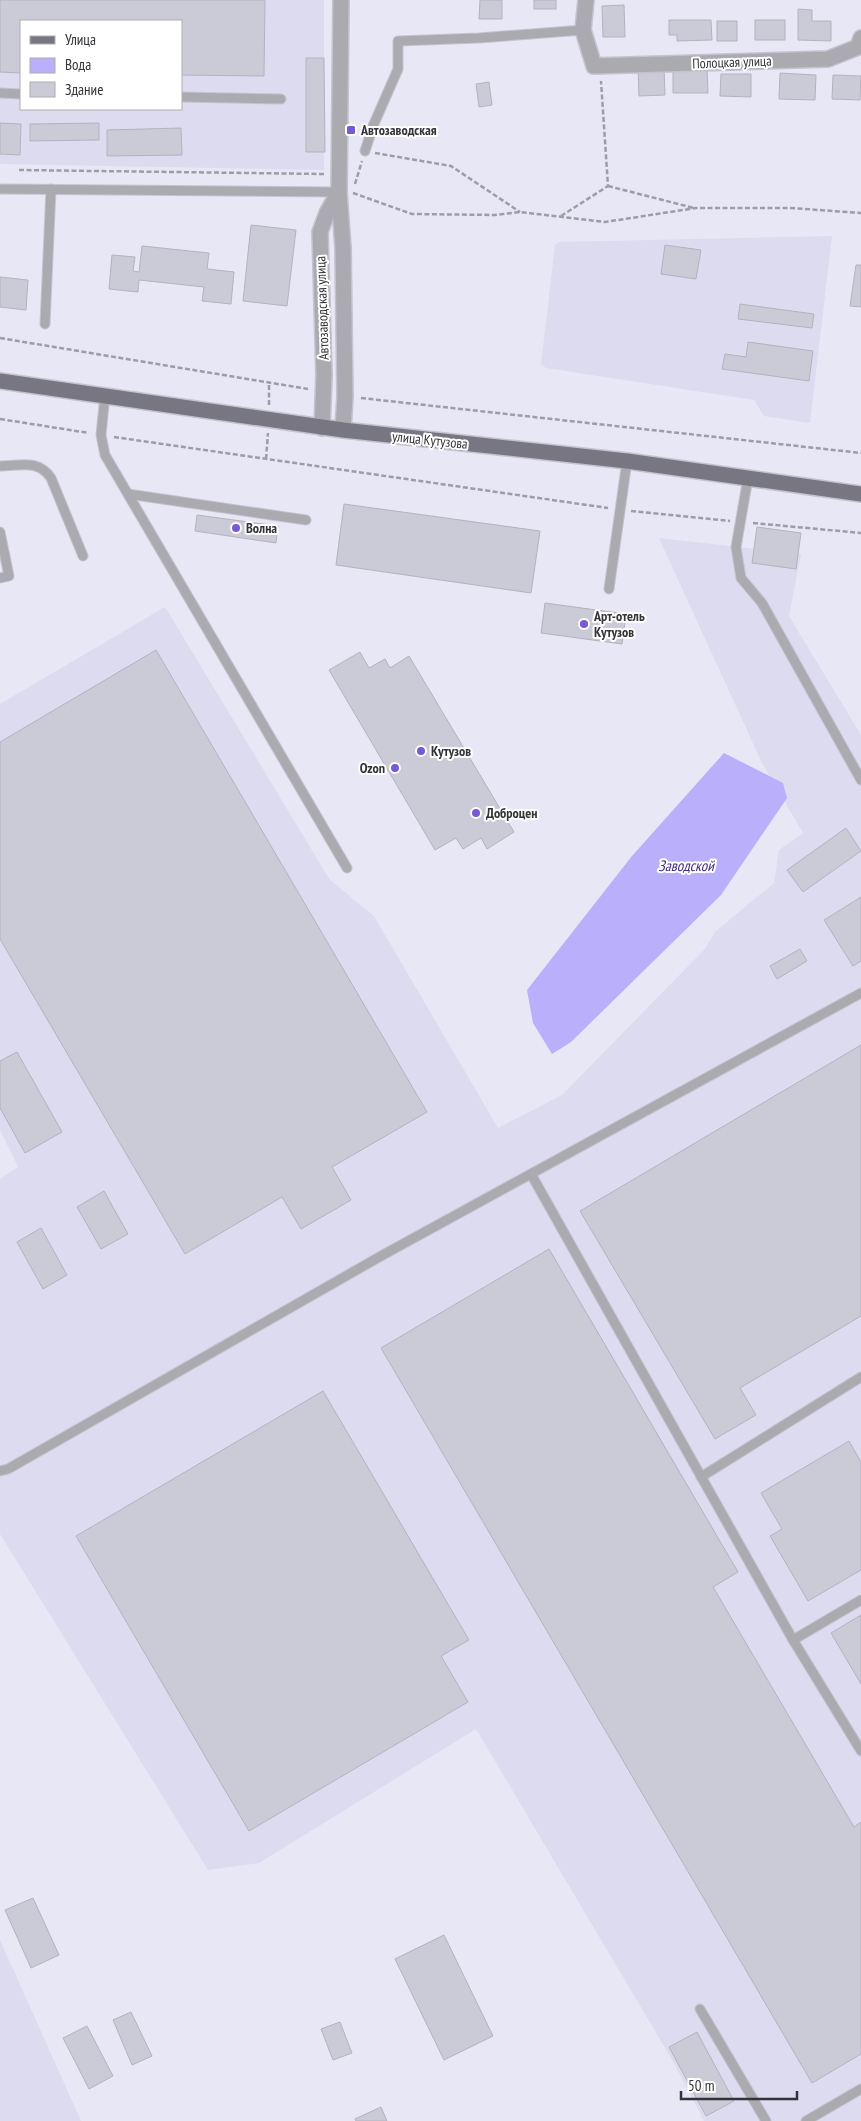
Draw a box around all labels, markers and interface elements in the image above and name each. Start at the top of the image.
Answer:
legend [20,20,182,110]
text: Улица [65,30,96,49]
street label: Полоцкая улица [692,52,772,72]
text: Вода [65,55,91,74]
text: Здание [65,80,103,99]
place label: Автозаводская [360,121,437,139]
marker: Автозаводская [345,124,357,136]
street label: Автозаводская улица [311,256,333,360]
street label: улица Кутузова [391,427,469,453]
place label: Волна [246,519,277,537]
marker: Волна [230,522,242,534]
place label: Арт-отель Кутузов [593,607,645,641]
marker: Арт-отель Кутузов [578,618,590,630]
place label: Кутузов [431,742,471,760]
marker: Кутузов [415,745,427,757]
place label: Ozon [360,759,385,777]
marker: Ozon [389,762,401,774]
place label: Доброцен [486,804,538,822]
marker: Доброцен [470,807,482,819]
water label: Заводской [658,856,715,875]
scale bar [681,2068,797,2100]
text: 50 m [688,2076,714,2095]

